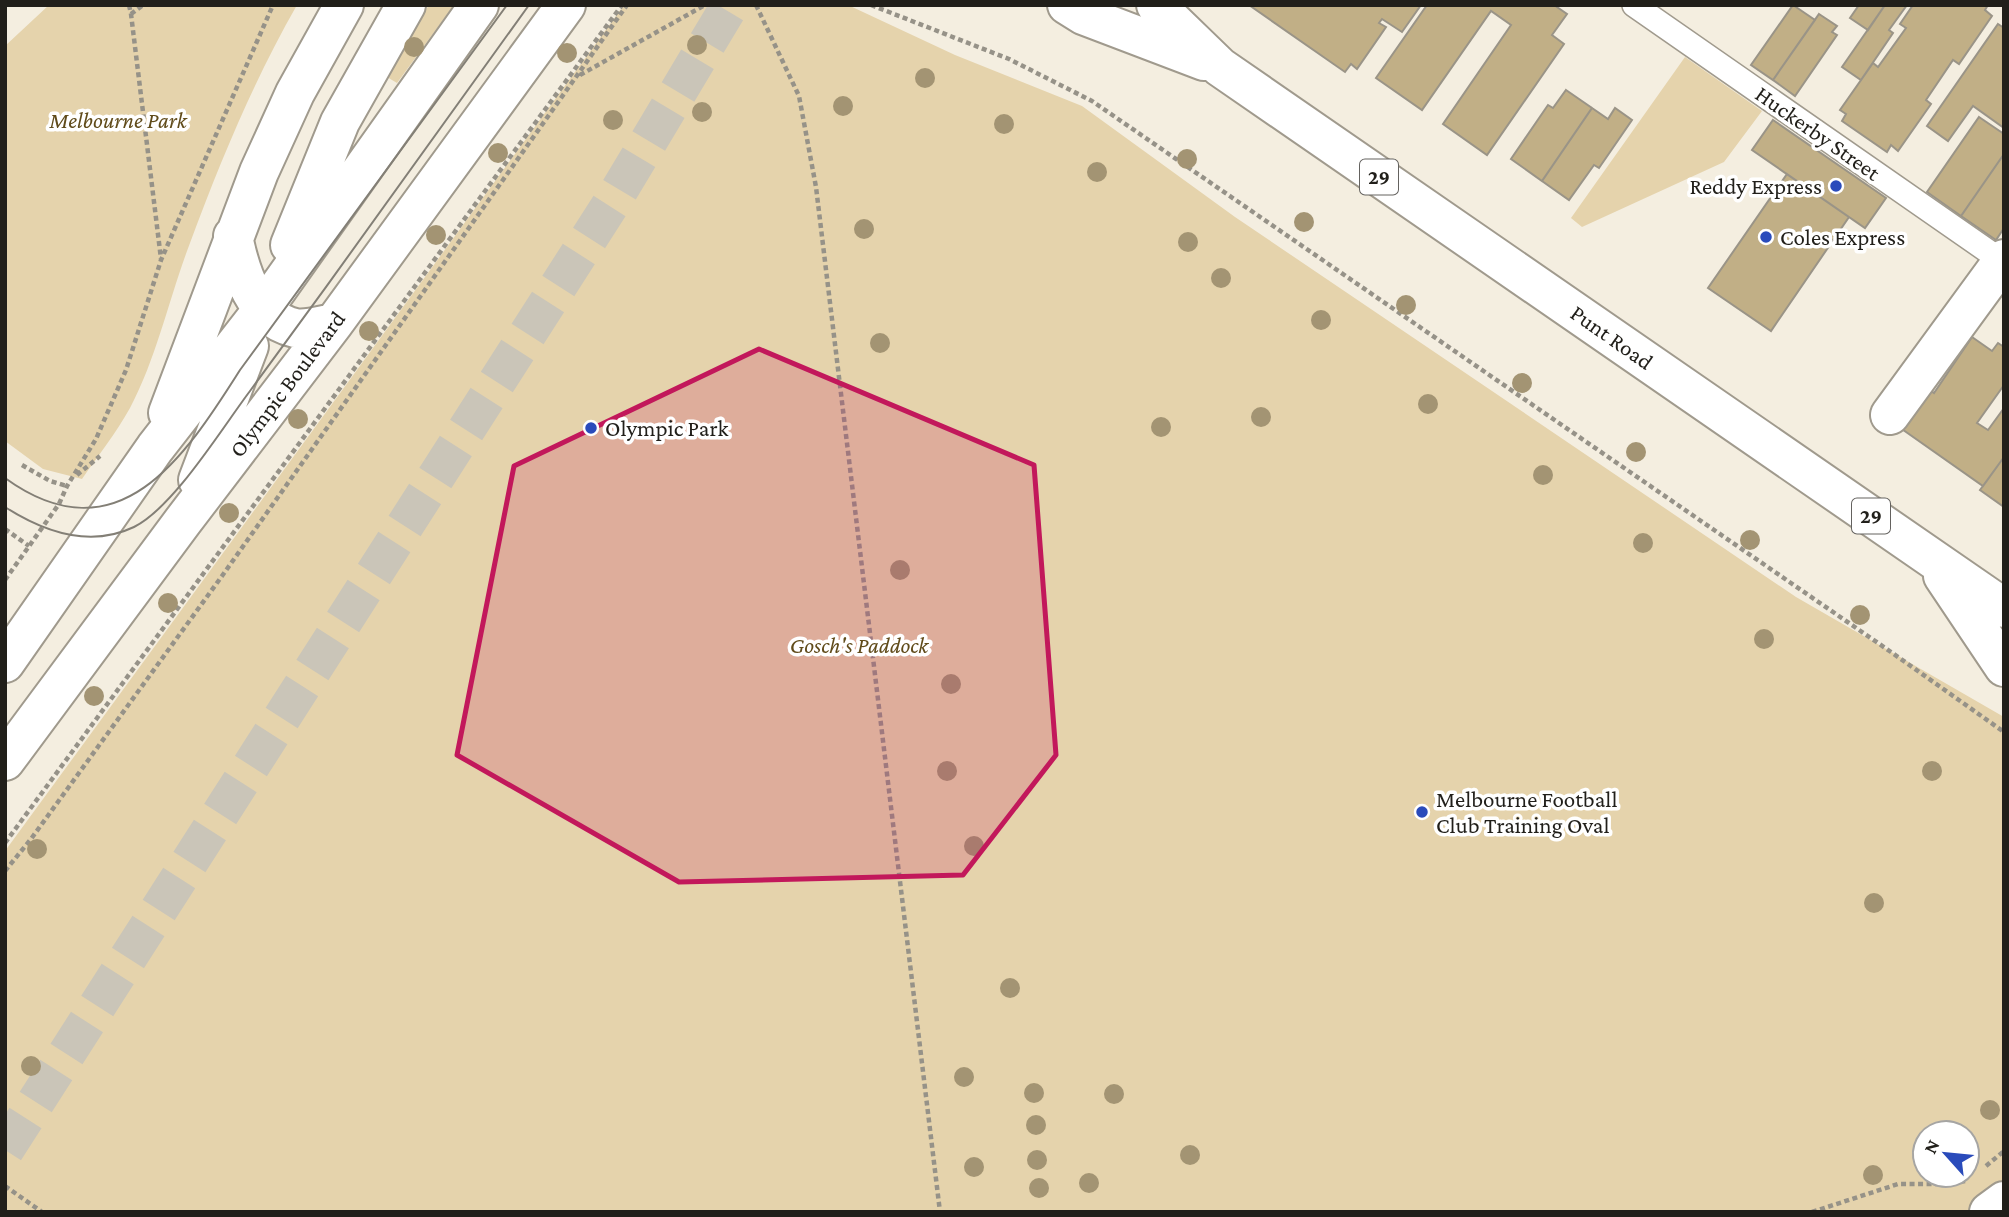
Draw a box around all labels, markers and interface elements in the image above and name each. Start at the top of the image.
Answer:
street label: Huckerby Street [1751,80,1886,186]
park label: Melbourne Park [48,107,188,133]
road number: 29 [1360,160,1398,194]
place label: Reddy Express [1689,173,1822,199]
marker: Reddy Express [1828,178,1844,194]
place label: Coles Express [1780,224,1905,250]
marker: Coles Express [1758,229,1774,245]
street label: Punt Road [1566,299,1658,375]
street label: Olympic Boulevard [224,306,350,462]
place label: Olympic Park [605,415,728,441]
marker: Olympic Park [583,420,599,436]
road number: 29 [1852,498,1890,534]
park label: Gosch's Paddock [790,632,929,658]
place label: Melbourne Football Club Training Oval [1436,786,1617,838]
marker: Melbourne Football Club Training Oval [1414,804,1430,820]
north arrow [1911,1119,1981,1189]
text: N [1919,1136,1944,1157]

